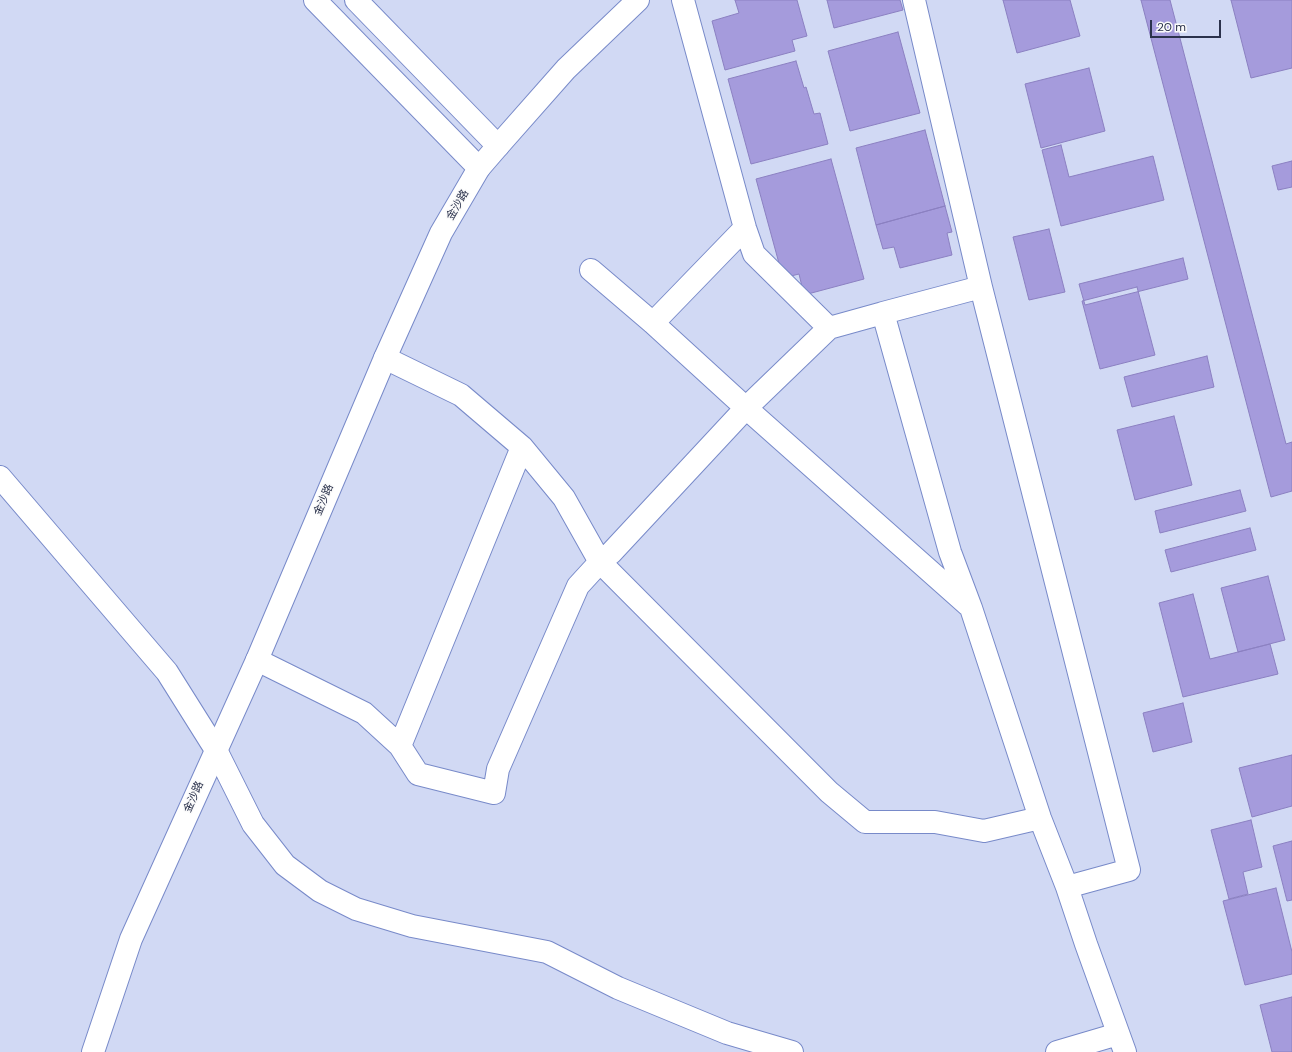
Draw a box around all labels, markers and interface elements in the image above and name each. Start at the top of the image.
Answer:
scale bar [1152,12,1223,38]
text: 20 m [1157,19,1186,35]
street label: 金沙路 [444,187,472,223]
street label: 金沙路 [311,482,337,518]
street label: 金沙路 [181,779,207,815]

